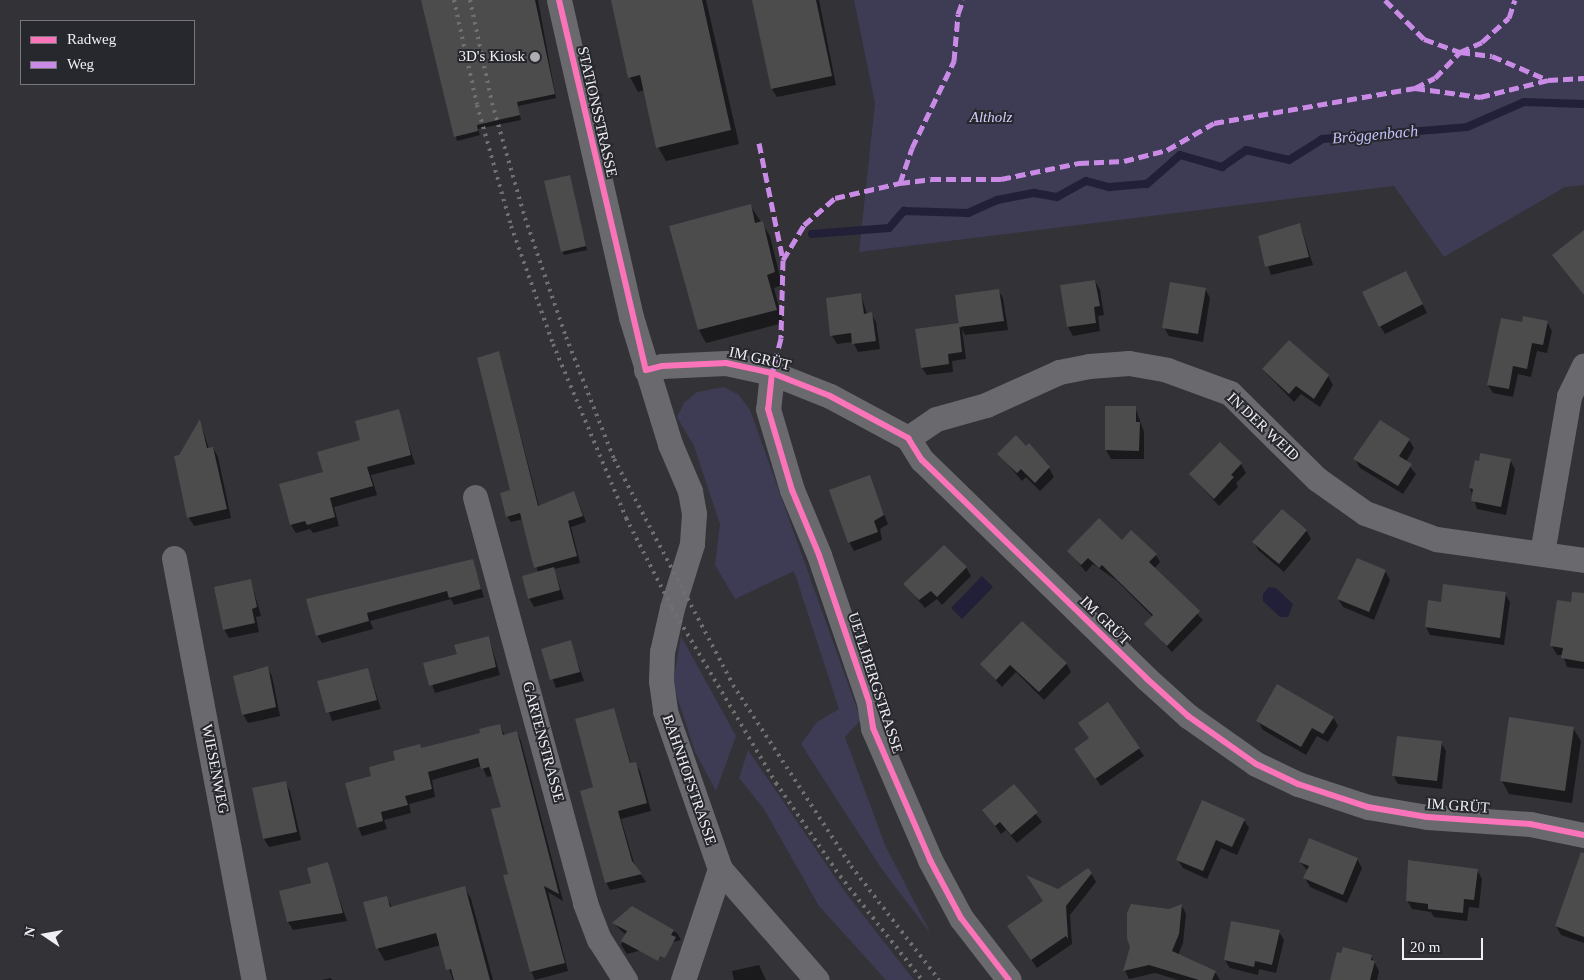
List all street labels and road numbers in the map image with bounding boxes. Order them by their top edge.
street label: STATIONSSTRASSE [573,45,621,179]
street label: IM GRÜT [727,343,793,375]
street label: IN DER WEID [1223,389,1303,465]
street label: IM GRÜT [1076,593,1134,649]
street label: UETLIBERGSTRASSE [844,610,906,756]
street label: GARTENSTRASSE [518,680,568,804]
street label: BAHNHOFSTRASSE [658,712,720,848]
street label: WIESENWEG [198,723,232,815]
street label: IM GRÜT [1426,795,1490,817]

